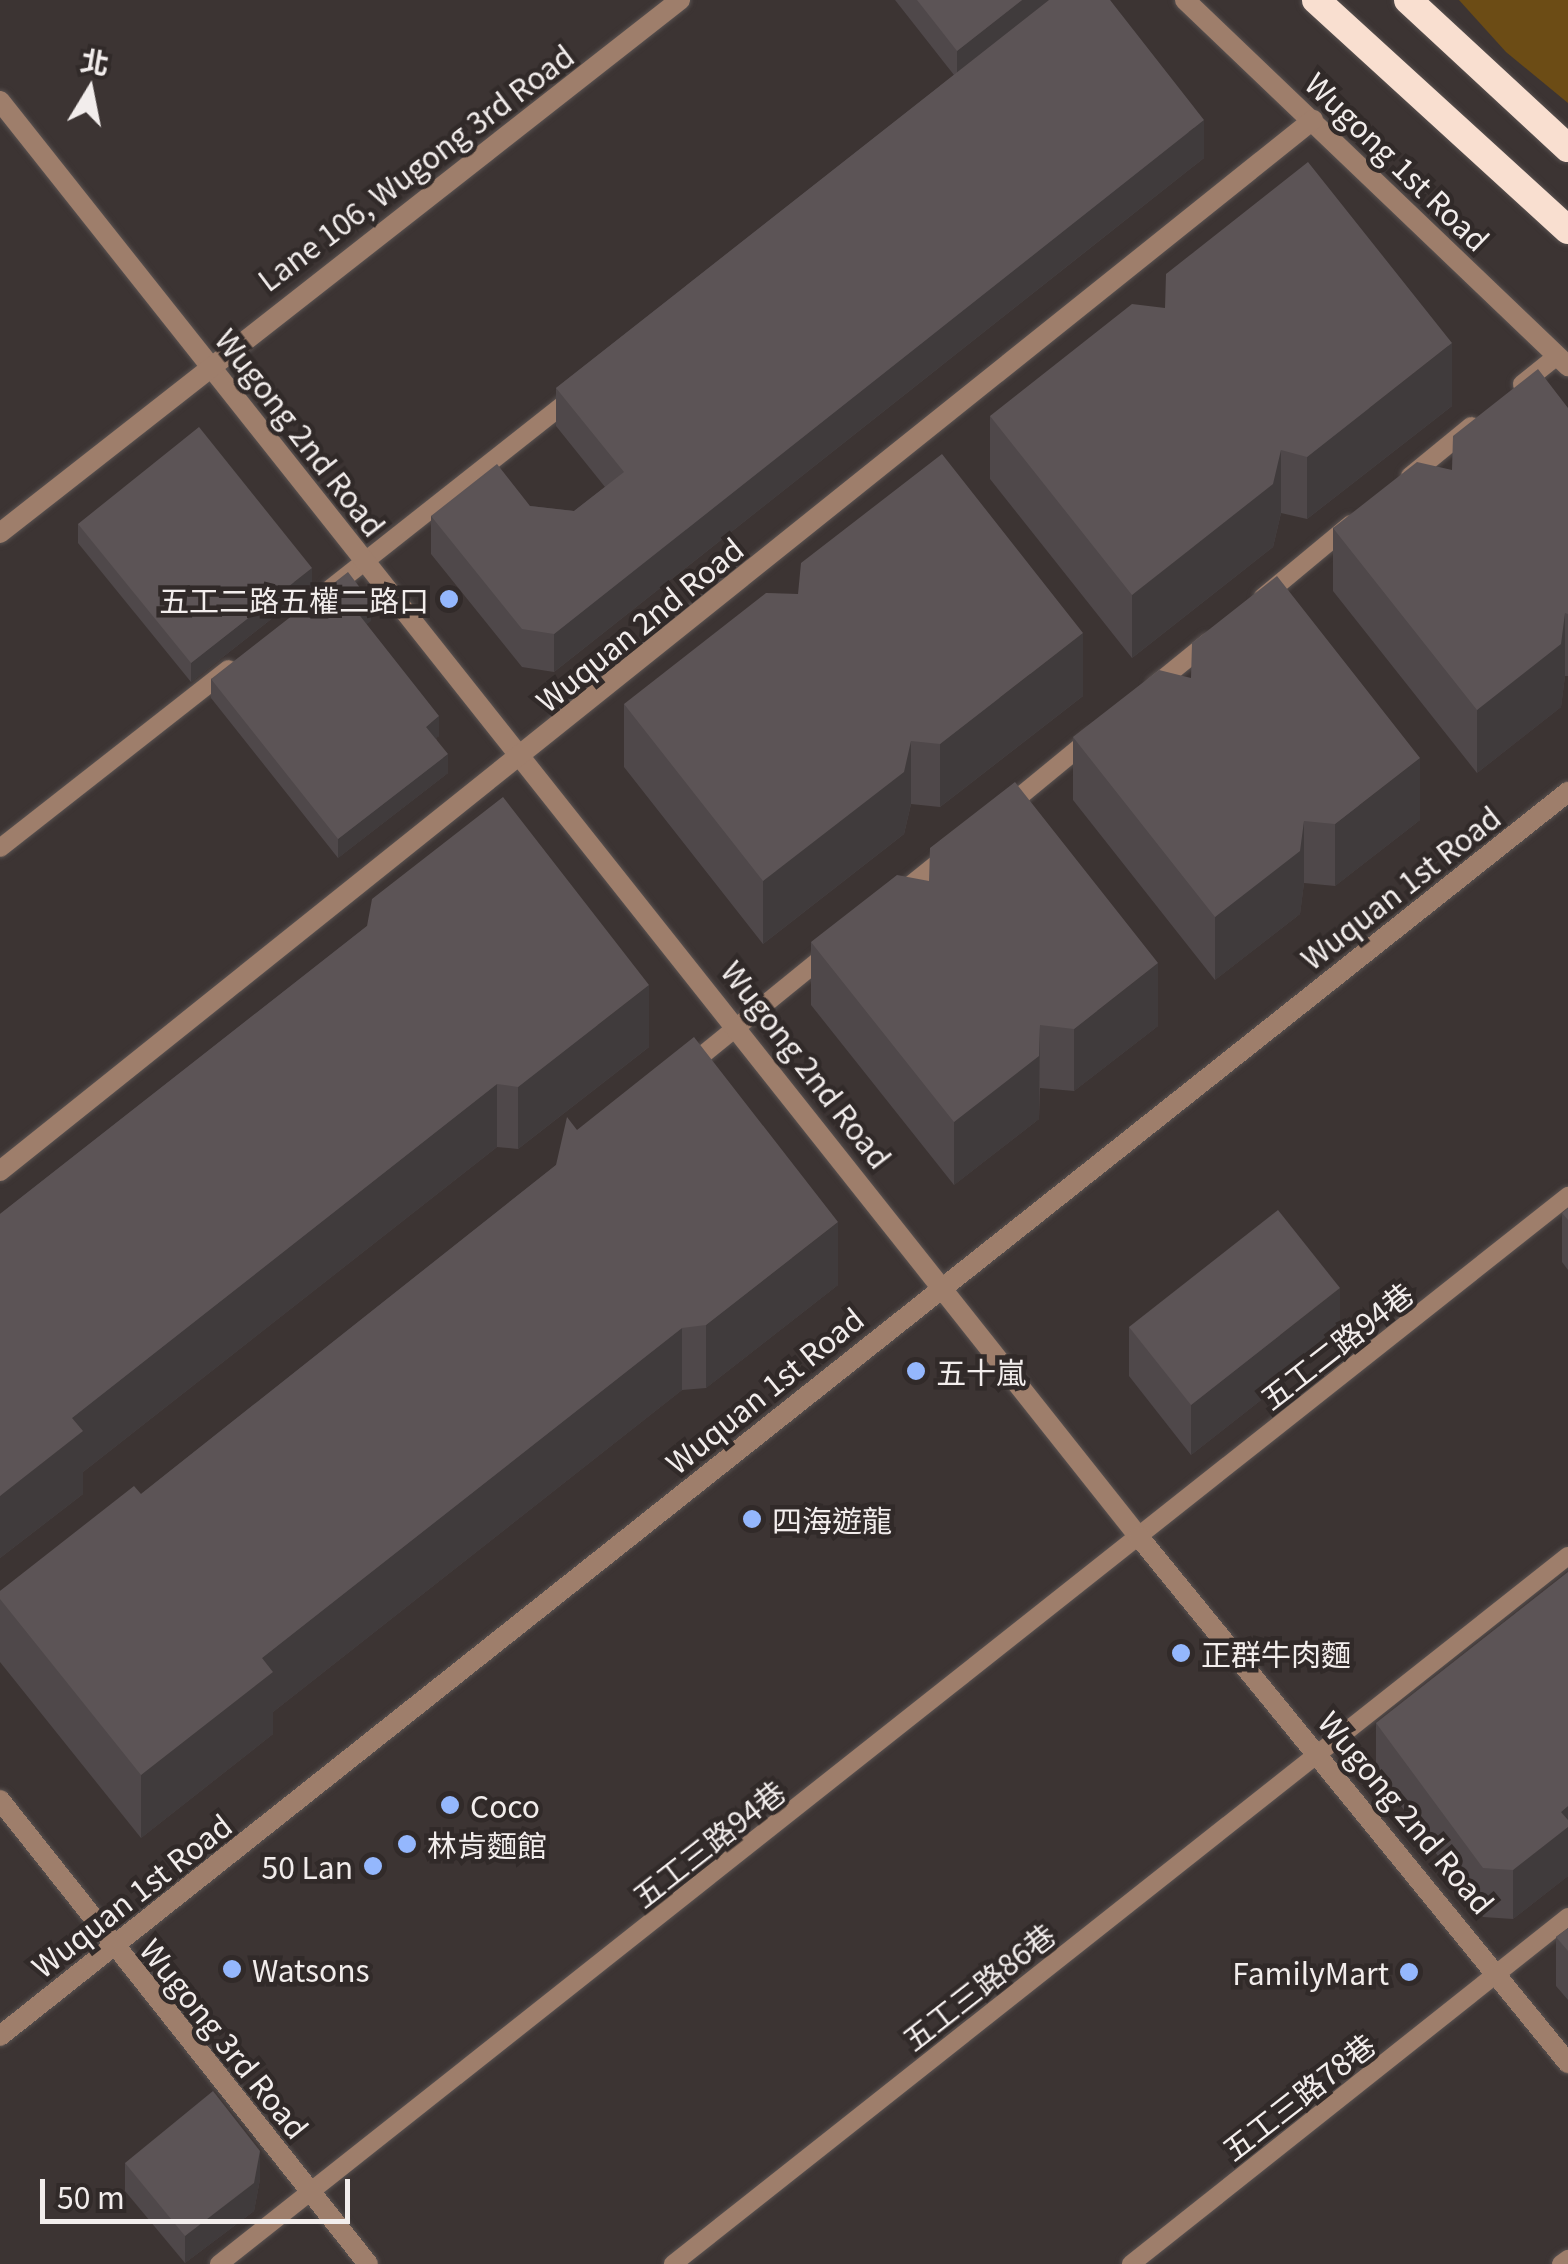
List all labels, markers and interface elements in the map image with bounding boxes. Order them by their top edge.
street label: Lane 106, Wugong 3rd Road [250,37,580,297]
text: 北 [78,38,112,83]
north arrow [40,40,140,140]
street label: Wugong 1st Road [1299,64,1497,258]
street label: Wugong 2nd Road [209,321,393,543]
street label: Wuquan 2nd Road [528,530,750,718]
place label: 五工二路五權二路口 [159,581,429,617]
marker: 五工二路五權二路口 [438,588,460,610]
street label: Wuquan 1st Road [1293,798,1507,976]
street label: Wugong 2nd Road [715,953,899,1175]
street label: 五工二路94巷 [1253,1274,1419,1416]
street label: Wuquan 1st Road [658,1300,870,1480]
place label: 五十嵐 [936,1353,1026,1389]
marker: 五十嵐 [905,1360,927,1382]
place label: 四海遊龍 [772,1501,892,1537]
marker: 四海遊龍 [741,1508,763,1530]
place label: 正群牛肉麵 [1201,1635,1351,1671]
marker: 正群牛肉麵 [1170,1642,1192,1664]
street label: Wugong 2nd Road [1312,1704,1502,1920]
street label: 五工三路94巷 [625,1772,791,1914]
place label: Coco [470,1787,540,1823]
marker: Coco [439,1794,461,1816]
street label: Wuquan 1st Road [24,1806,238,1984]
place label: 林肯麵館 [427,1826,547,1862]
marker: 林肯麵館 [396,1833,418,1855]
place label: 50 Lan [262,1848,353,1884]
marker: 50 Lan [362,1855,384,1877]
street label: 五工三路86巷 [895,1915,1061,2057]
street label: Wugong 3rd Road [134,1931,316,2145]
place label: Watsons [252,1951,369,1987]
place label: FamilyMart [1232,1954,1389,1990]
marker: Watsons [221,1958,243,1980]
marker: FamilyMart [1398,1961,1420,1983]
street label: 五工三路78巷 [1215,2025,1381,2167]
scale bar [45,2159,355,2221]
text: 50 m [57,2174,125,2218]

